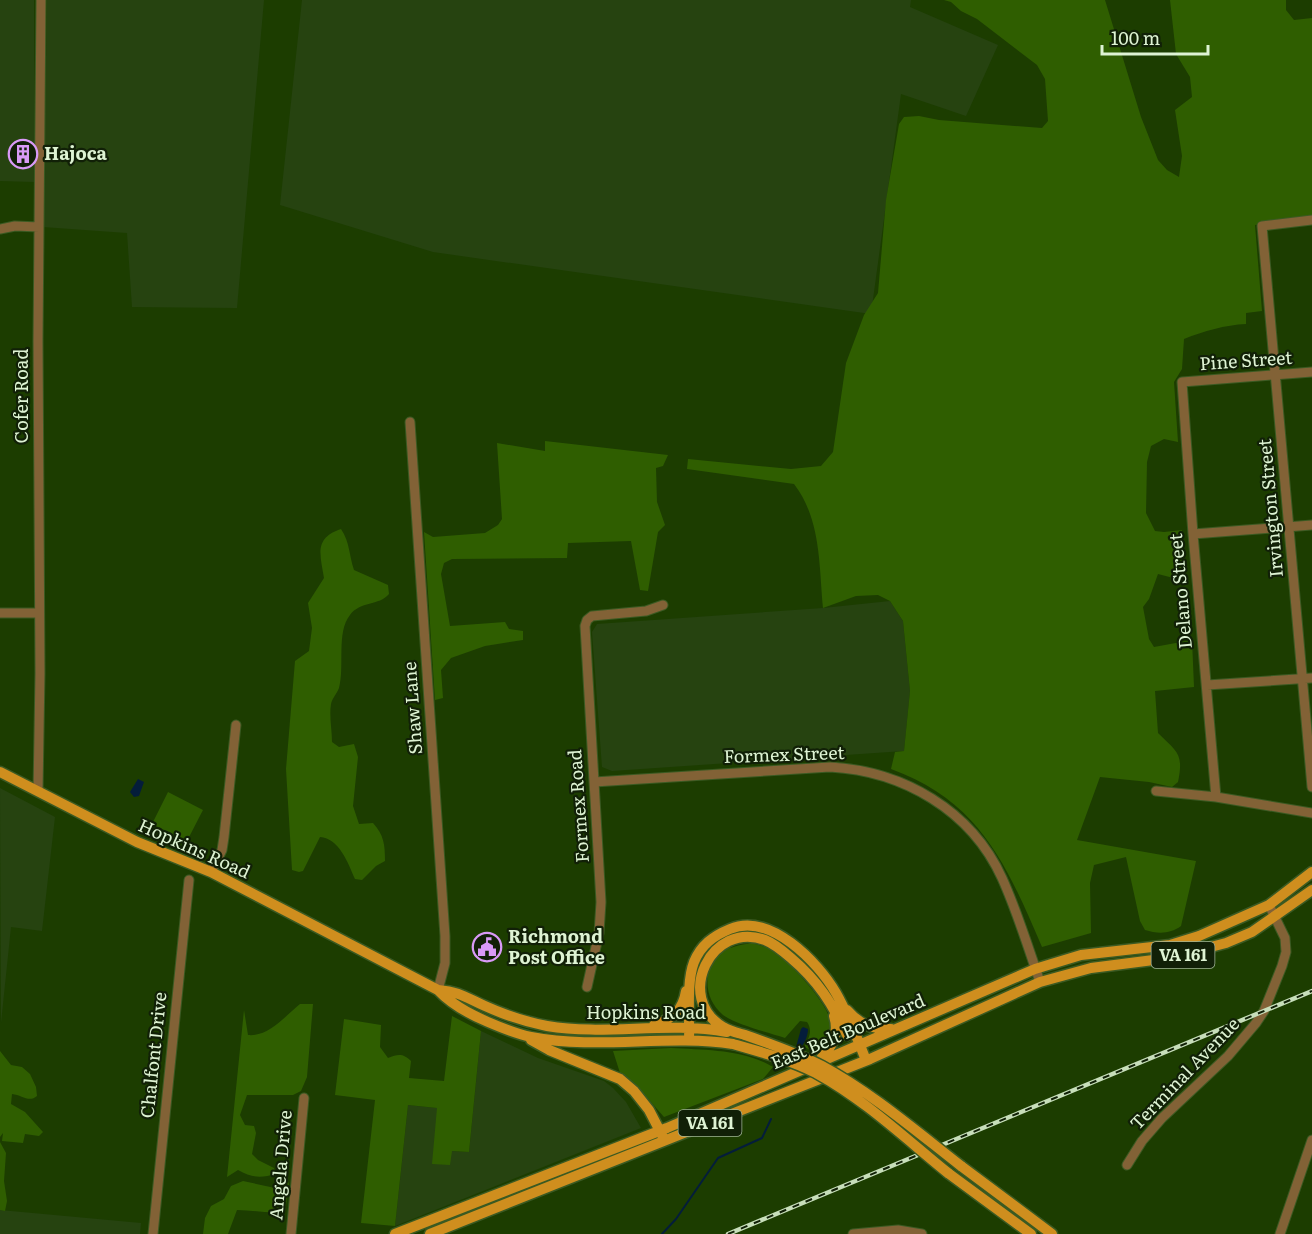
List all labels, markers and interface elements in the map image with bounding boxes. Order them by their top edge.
scale bar [1102,18,1208,56]
text: 100 m [1111,24,1160,51]
building icon: Hajoca [7,138,39,170]
place label: Hajoca [44,139,107,166]
street label: Pine Street [1199,343,1294,376]
street label: Cofer Road [7,349,34,443]
street label: Irvington Street [1250,437,1289,579]
street label: Delano Street [1161,532,1198,650]
street label: Shaw Lane [395,661,428,755]
street label: Formex Street [723,738,846,769]
street label: Formex Road [560,749,595,864]
street label: Hopkins Road [134,811,255,884]
place label: Richmond Post Office [508,922,605,970]
public building icon: Richmond Post Office [471,931,503,963]
road number: VA 161 [1152,942,1214,968]
street label: East Belt Boulevard [766,986,929,1075]
street label: Chalfont Drive [132,990,173,1119]
street label: Hopkins Road [586,998,706,1025]
street label: Terminal Avenue [1123,1010,1245,1135]
street label: Angela Drive [261,1109,298,1221]
road number: VA 161 [678,1110,742,1136]

